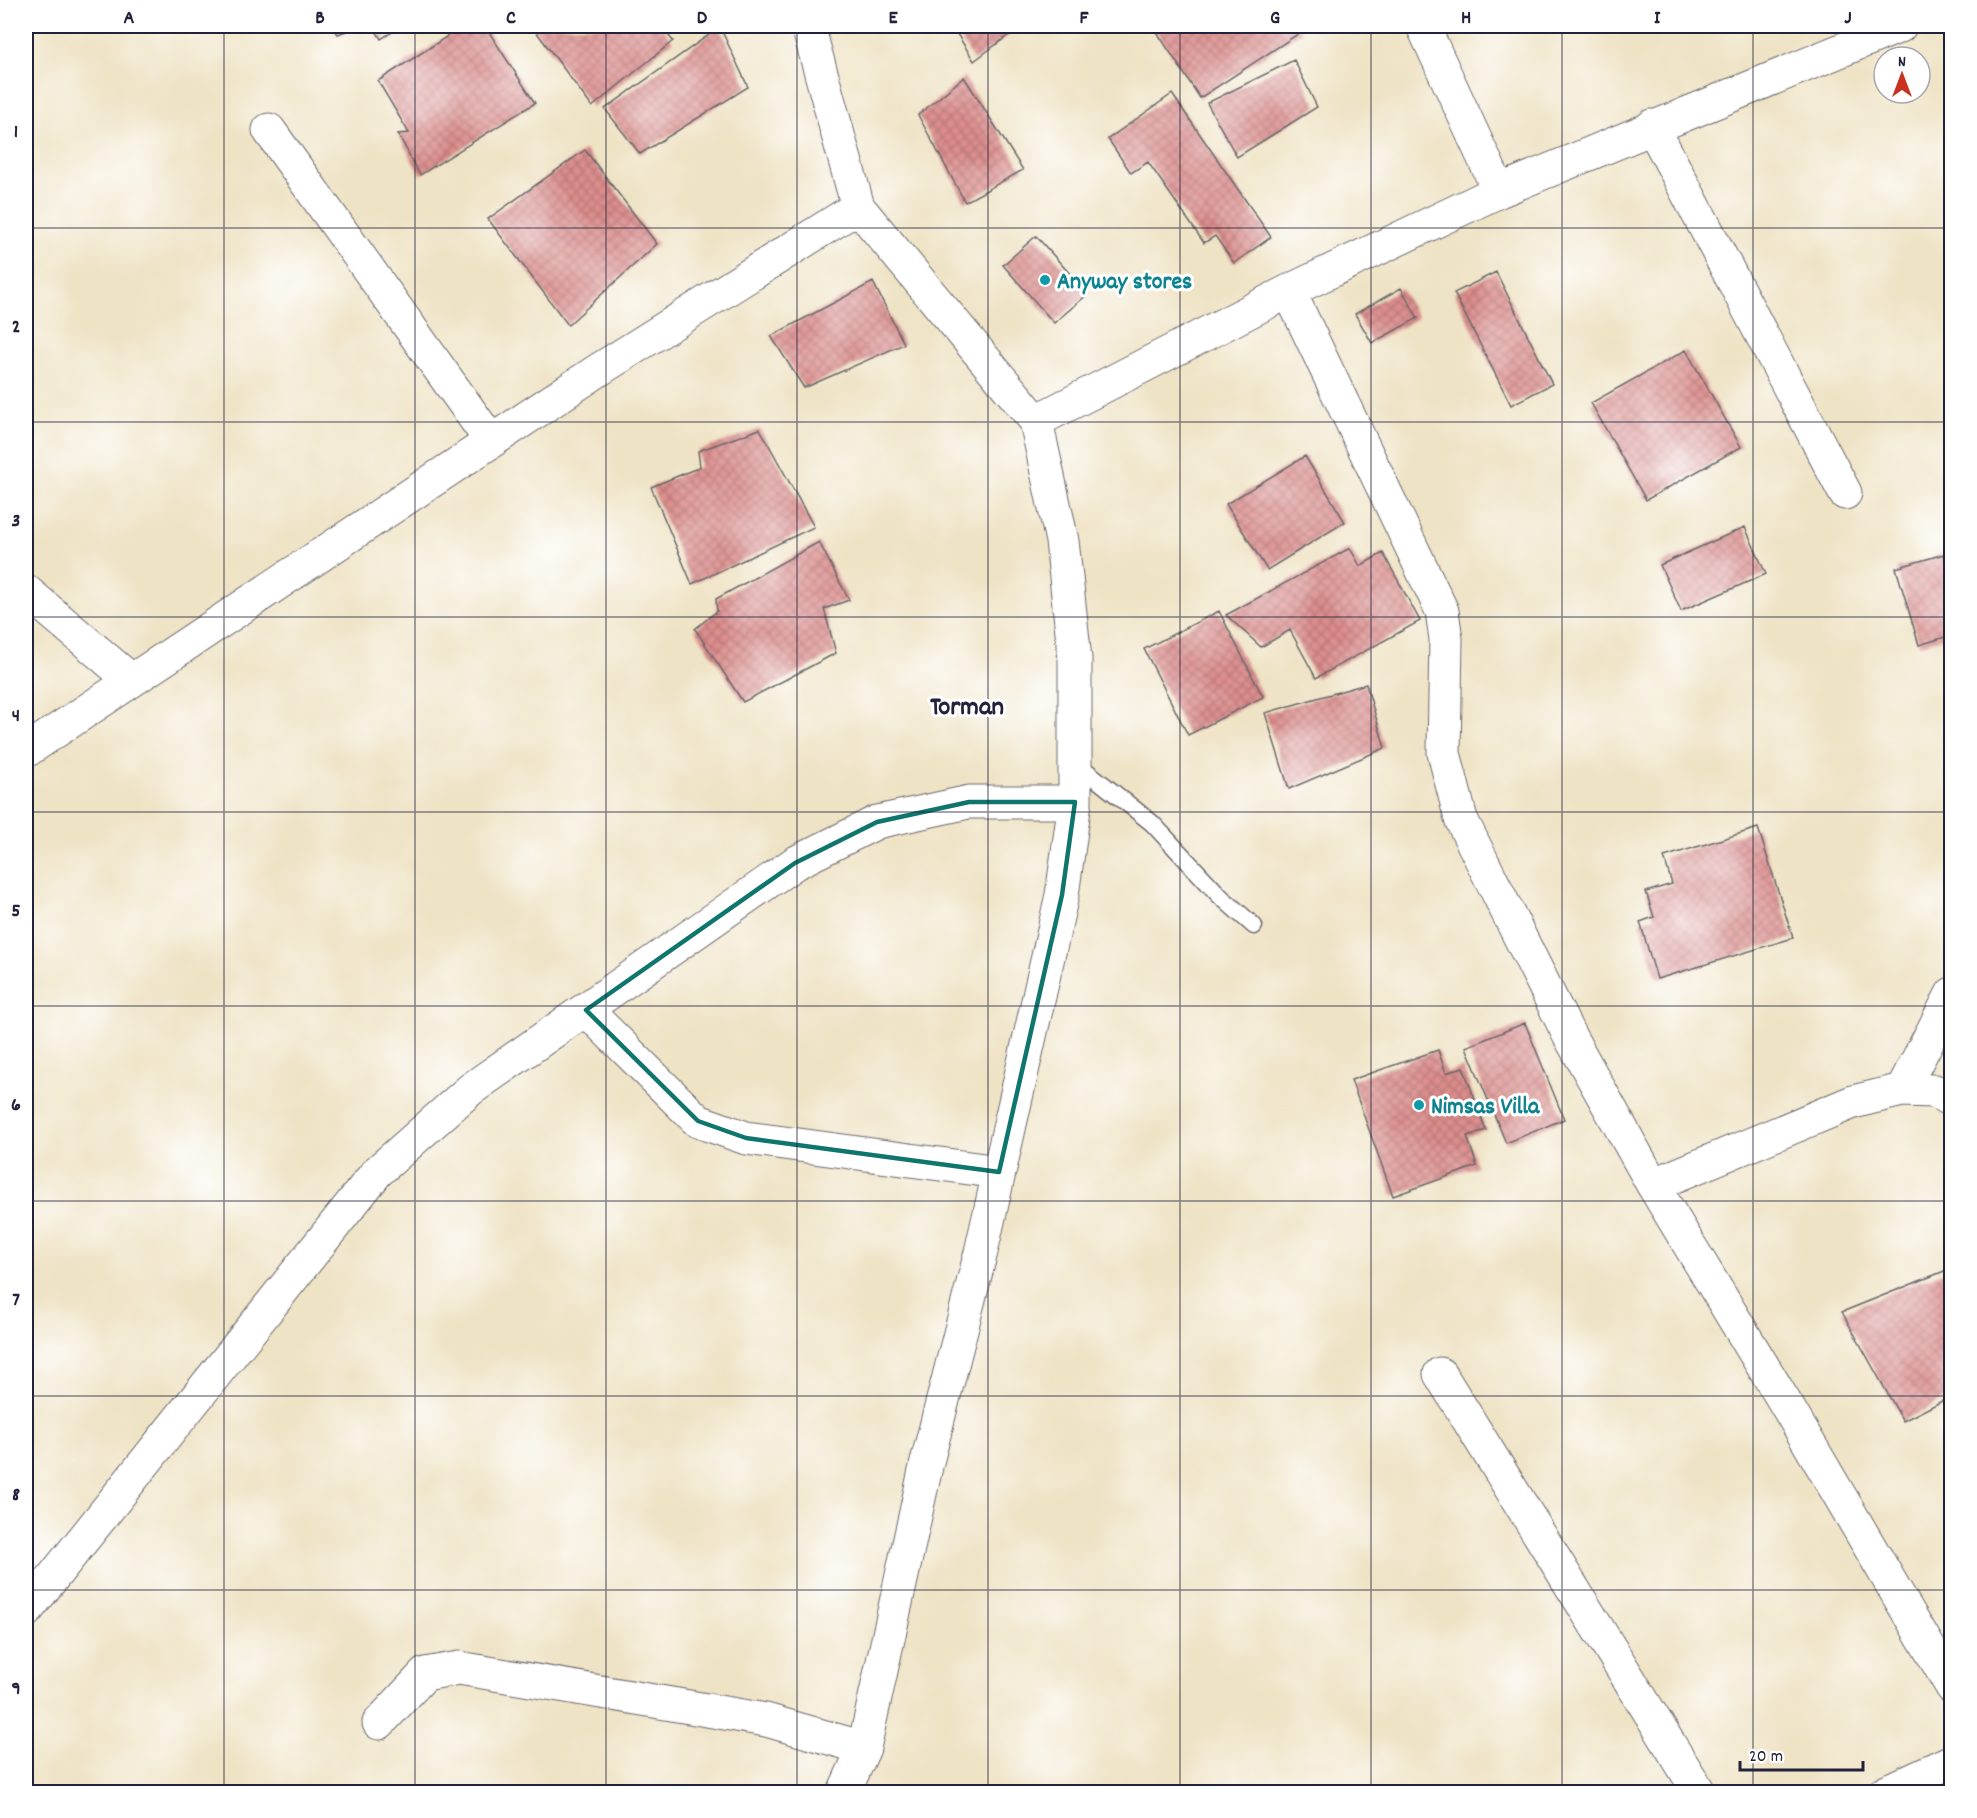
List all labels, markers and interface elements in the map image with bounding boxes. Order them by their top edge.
text: A [124,5,135,33]
text: B [315,5,325,33]
text: C [506,5,516,33]
text: D [697,5,708,33]
text: E [888,5,898,33]
text: F [1080,5,1090,33]
text: G [1270,5,1280,33]
text: H [1461,5,1471,33]
text: I [1654,5,1661,33]
text: J [1844,5,1852,33]
north arrow [1872,45,1932,105]
text: N [1898,51,1906,74]
text: 1 [14,119,18,147]
place label: Anyway stores [1057,266,1192,300]
marker: Anyway stores [1038,273,1052,287]
text: 2 [12,314,20,342]
text: 3 [12,508,20,536]
district label: Torman [930,689,1004,728]
text: 4 [12,703,20,731]
text: 5 [11,898,21,926]
place label: Nimsas Villa [1431,1091,1540,1125]
text: 6 [11,1092,21,1120]
marker: Nimsas Villa [1412,1098,1426,1112]
text: 7 [12,1287,20,1315]
text: 8 [12,1482,20,1510]
text: 9 [11,1676,21,1704]
scale bar [1740,1734,1863,1772]
text: 20 m [1749,1745,1783,1770]

